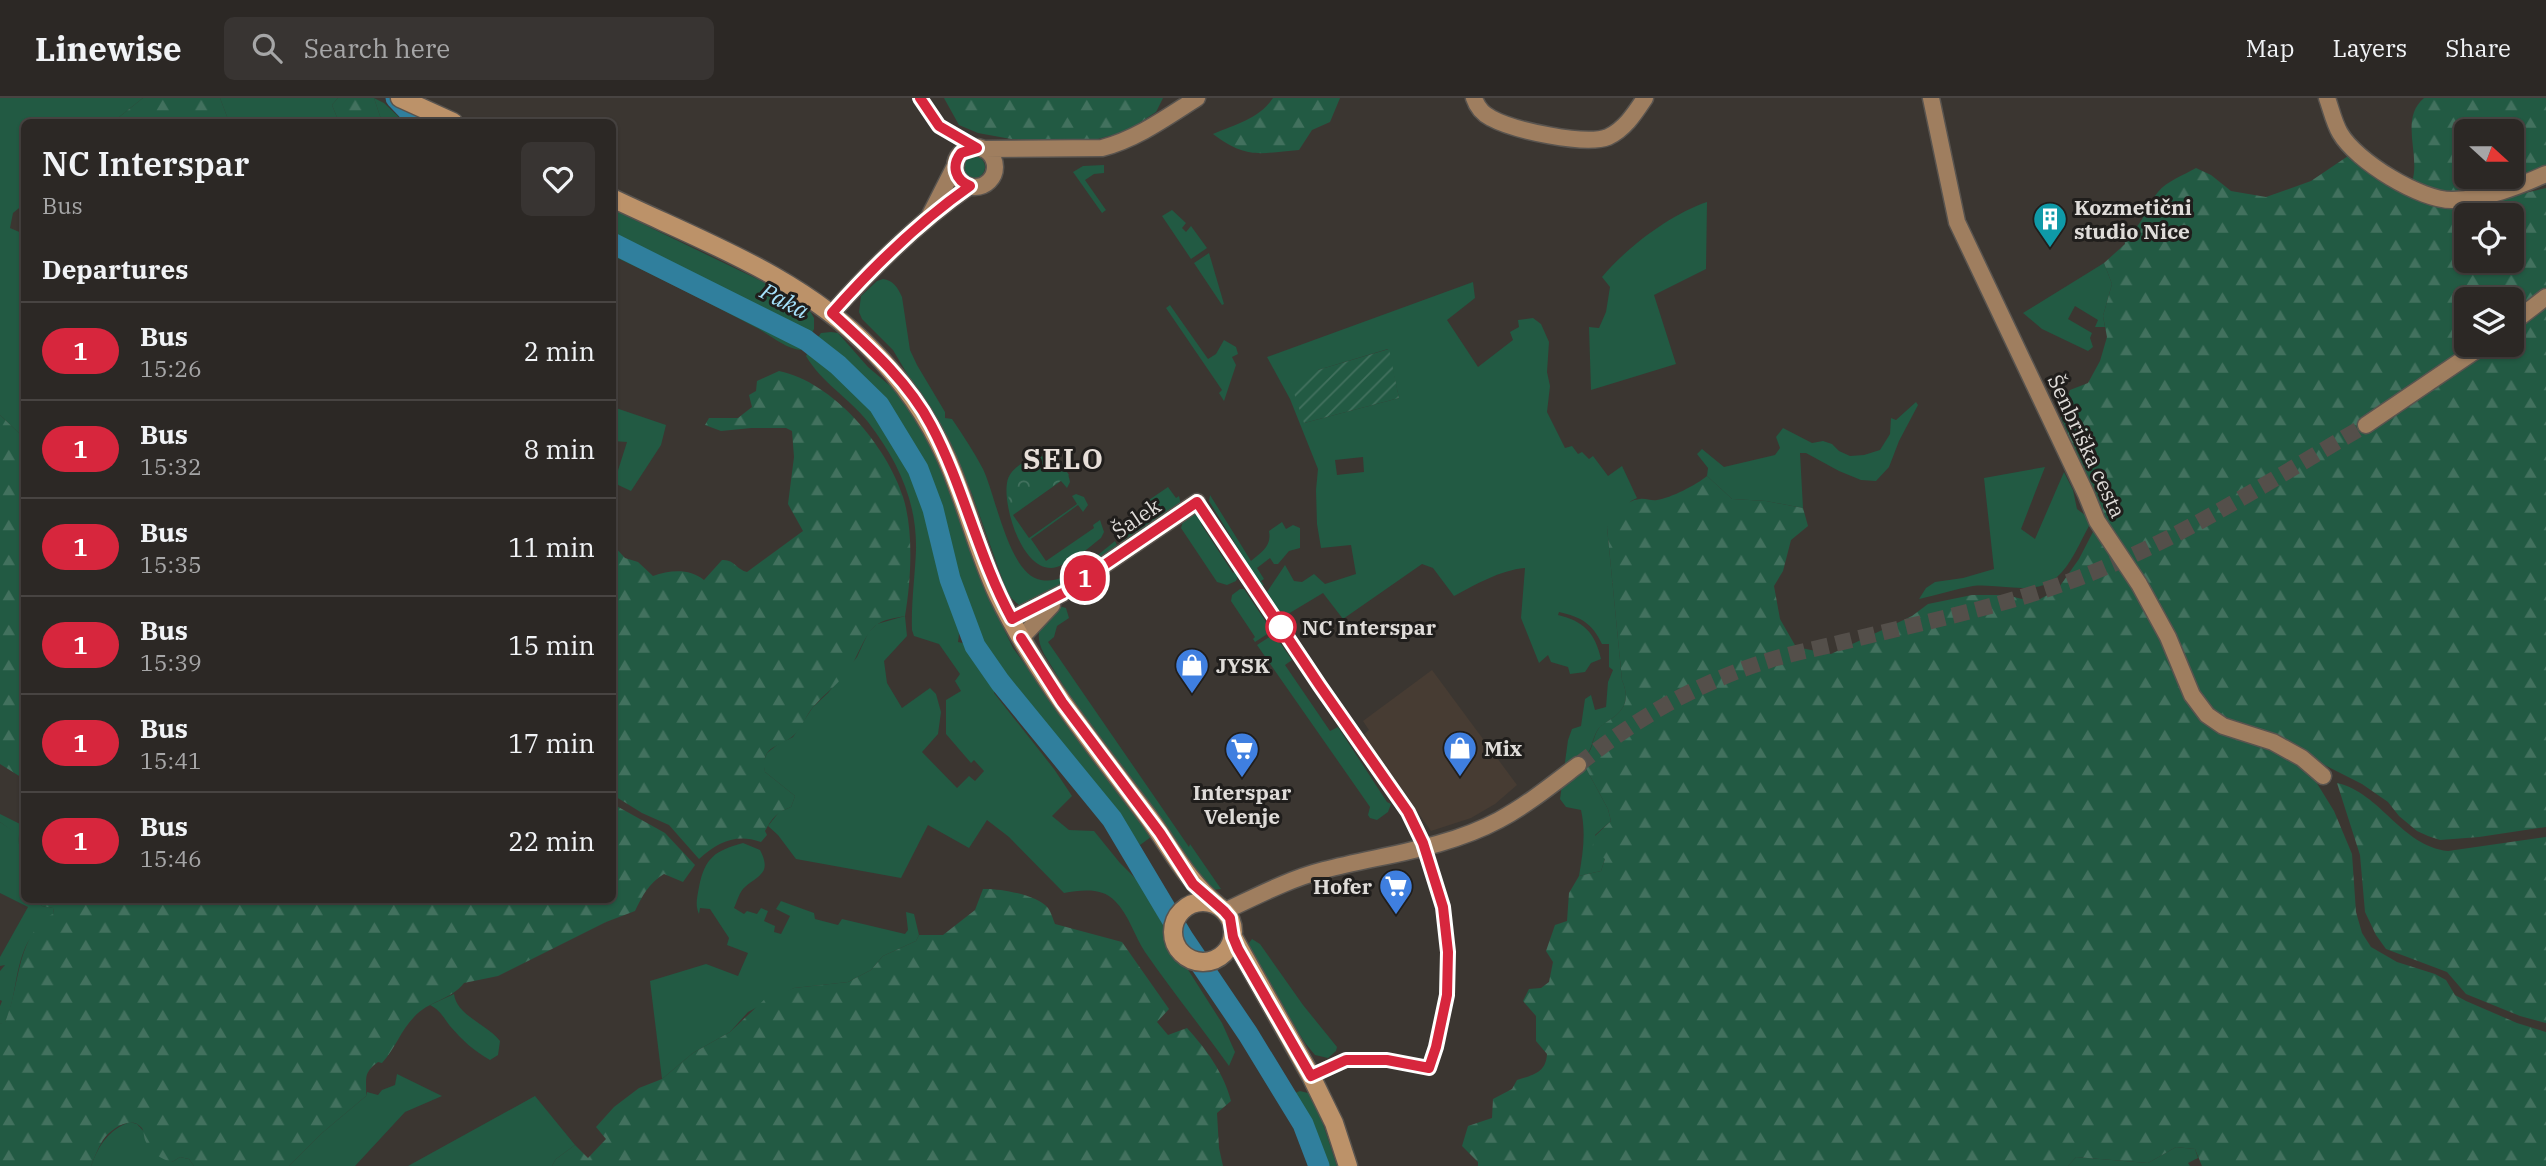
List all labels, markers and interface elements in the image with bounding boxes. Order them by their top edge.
search box [224,17,714,80]
text: Linewise [35,27,182,70]
icon: search [248,29,286,67]
text: Search here [304,31,450,65]
text: Map [2246,32,2294,64]
text: Layers [2332,32,2407,64]
text: Share [2445,32,2511,64]
north arrow [2454,119,2524,189]
map controls [2454,119,2524,357]
text: NC Interspar [42,142,249,185]
button: heart [521,142,595,216]
text: Bus [42,190,83,220]
place label: Kozmetični studio Nice [2074,193,2192,245]
building icon: Kozmetični studio Nice [2031,200,2069,249]
button: locate [2454,203,2524,273]
text: Departures [42,252,188,286]
water label: Paka [755,275,815,325]
button: layers [2454,287,2524,357]
text: Bus [140,319,188,353]
text: 2 min [524,334,595,368]
text: 1 [73,335,88,367]
text: 15:26 [140,353,202,383]
street label: Šenbriška cesta [2042,370,2132,522]
text: Bus [140,417,188,451]
text: 8 min [524,432,595,466]
text: 1 [73,433,88,465]
district label: SELO [1023,440,1105,477]
text: 15:32 [140,451,202,481]
street label: Šalek [1106,491,1167,545]
text: Bus [140,515,188,549]
text: 11 min [508,530,595,564]
text: 1 [73,531,88,563]
text: 15:35 [140,549,202,579]
line badge: 1 [1062,555,1108,601]
text: 1 [1078,562,1092,594]
marker: NC Interspar [1266,612,1296,642]
text: Bus [140,613,188,647]
place label: NC Interspar [1302,613,1437,641]
text: 15 min [508,628,595,662]
text: 1 [73,629,88,661]
shop icon: JYSK [1173,646,1211,695]
text: 15:39 [140,647,202,677]
place label: JYSK [1216,651,1270,679]
text: Bus [140,711,188,745]
text: 17 min [508,726,595,760]
text: 1 [73,727,88,759]
shop icon: Mix [1441,729,1479,778]
supermarket icon: Interspar Velenje [1223,730,1261,779]
place label: Mix [1484,734,1523,762]
text: 15:41 [140,745,202,775]
place label: Interspar Velenje [1193,778,1292,830]
text: Bus [140,809,188,843]
text: 22 min [508,824,595,858]
text: 1 [73,825,88,857]
text: 15:46 [140,843,202,873]
supermarket icon: Hofer [1377,867,1415,916]
place label: Hofer [1313,872,1373,900]

